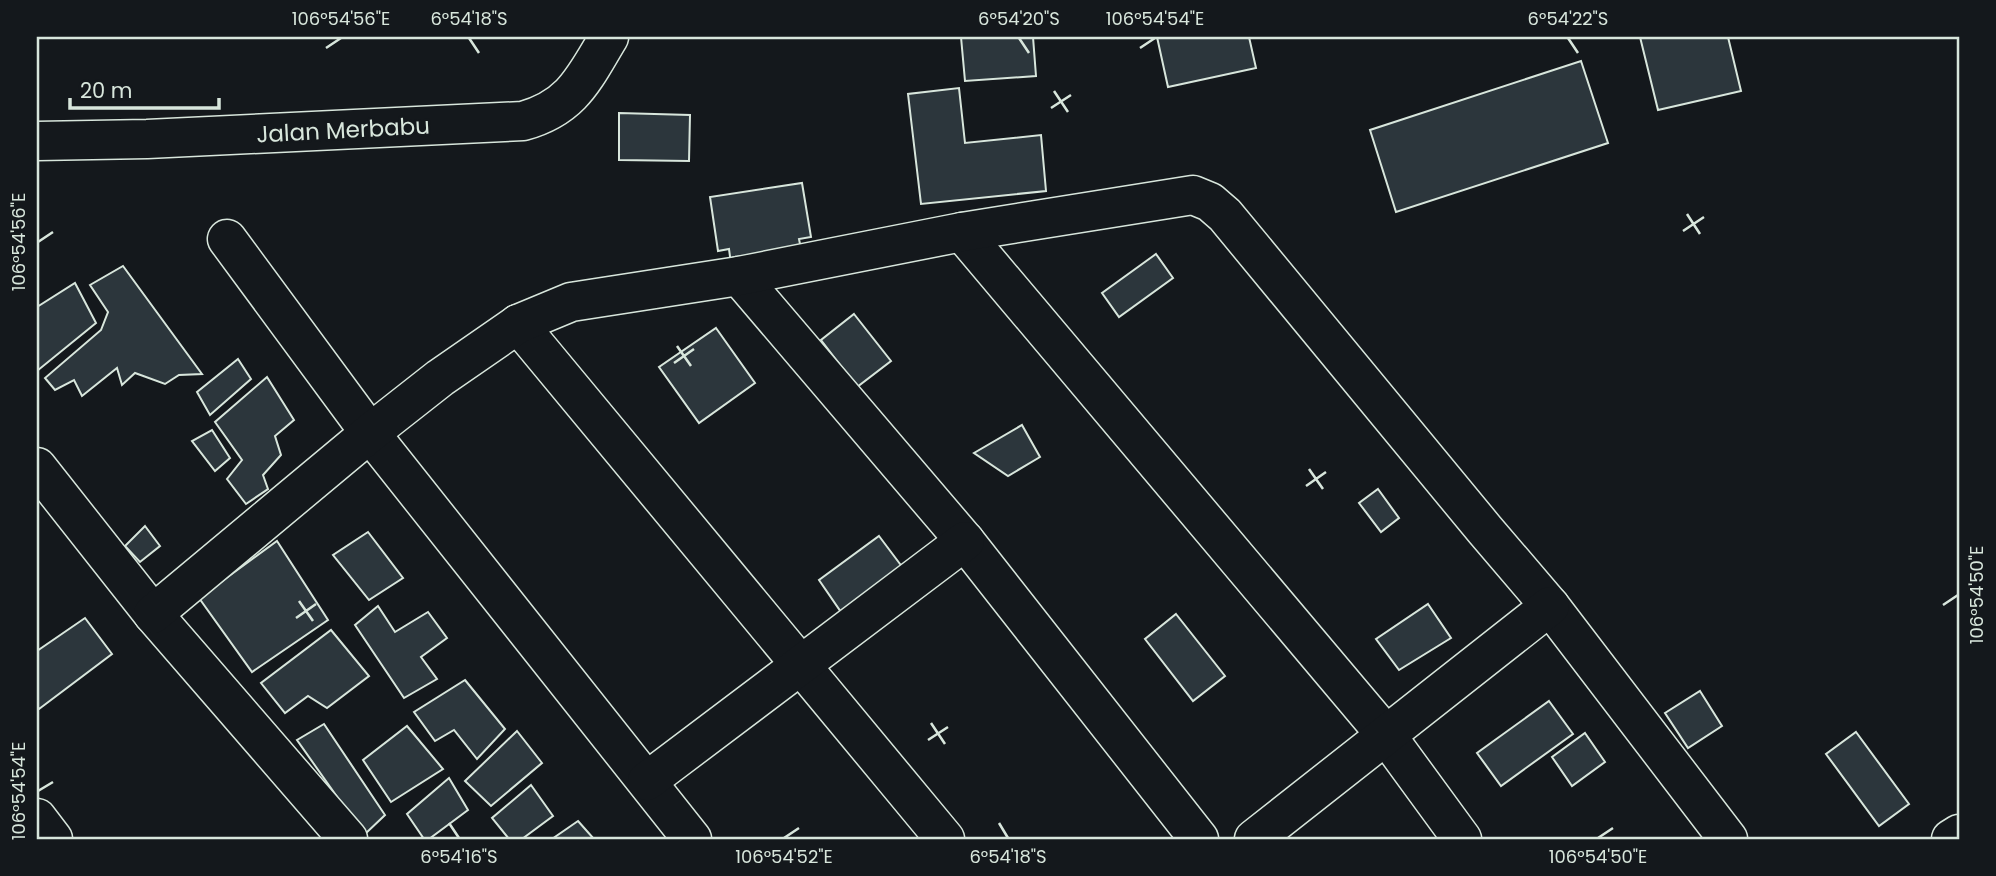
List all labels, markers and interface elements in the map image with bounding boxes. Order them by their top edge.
text: 106°54'56"E [292,6,390,31]
text: 6°54'18"S [430,6,508,31]
text: 6°54'20"S [978,6,1060,31]
text: 106°54'54"E [1106,6,1204,31]
text: 6°54'22"S [1528,6,1608,31]
scale bar [70,66,219,110]
text: 20 m [80,76,133,105]
street label: Jalan Merbabu [255,109,431,151]
text: 106°54'56"E [6,193,31,291]
text: 106°54'50"E [1964,546,1989,644]
text: 106°54'54"E [6,742,31,840]
text: 6°54'16"S [420,844,498,869]
text: 106°54'52"E [735,844,833,869]
text: 6°54'18"S [969,844,1047,869]
text: 106°54'50"E [1549,844,1647,869]

